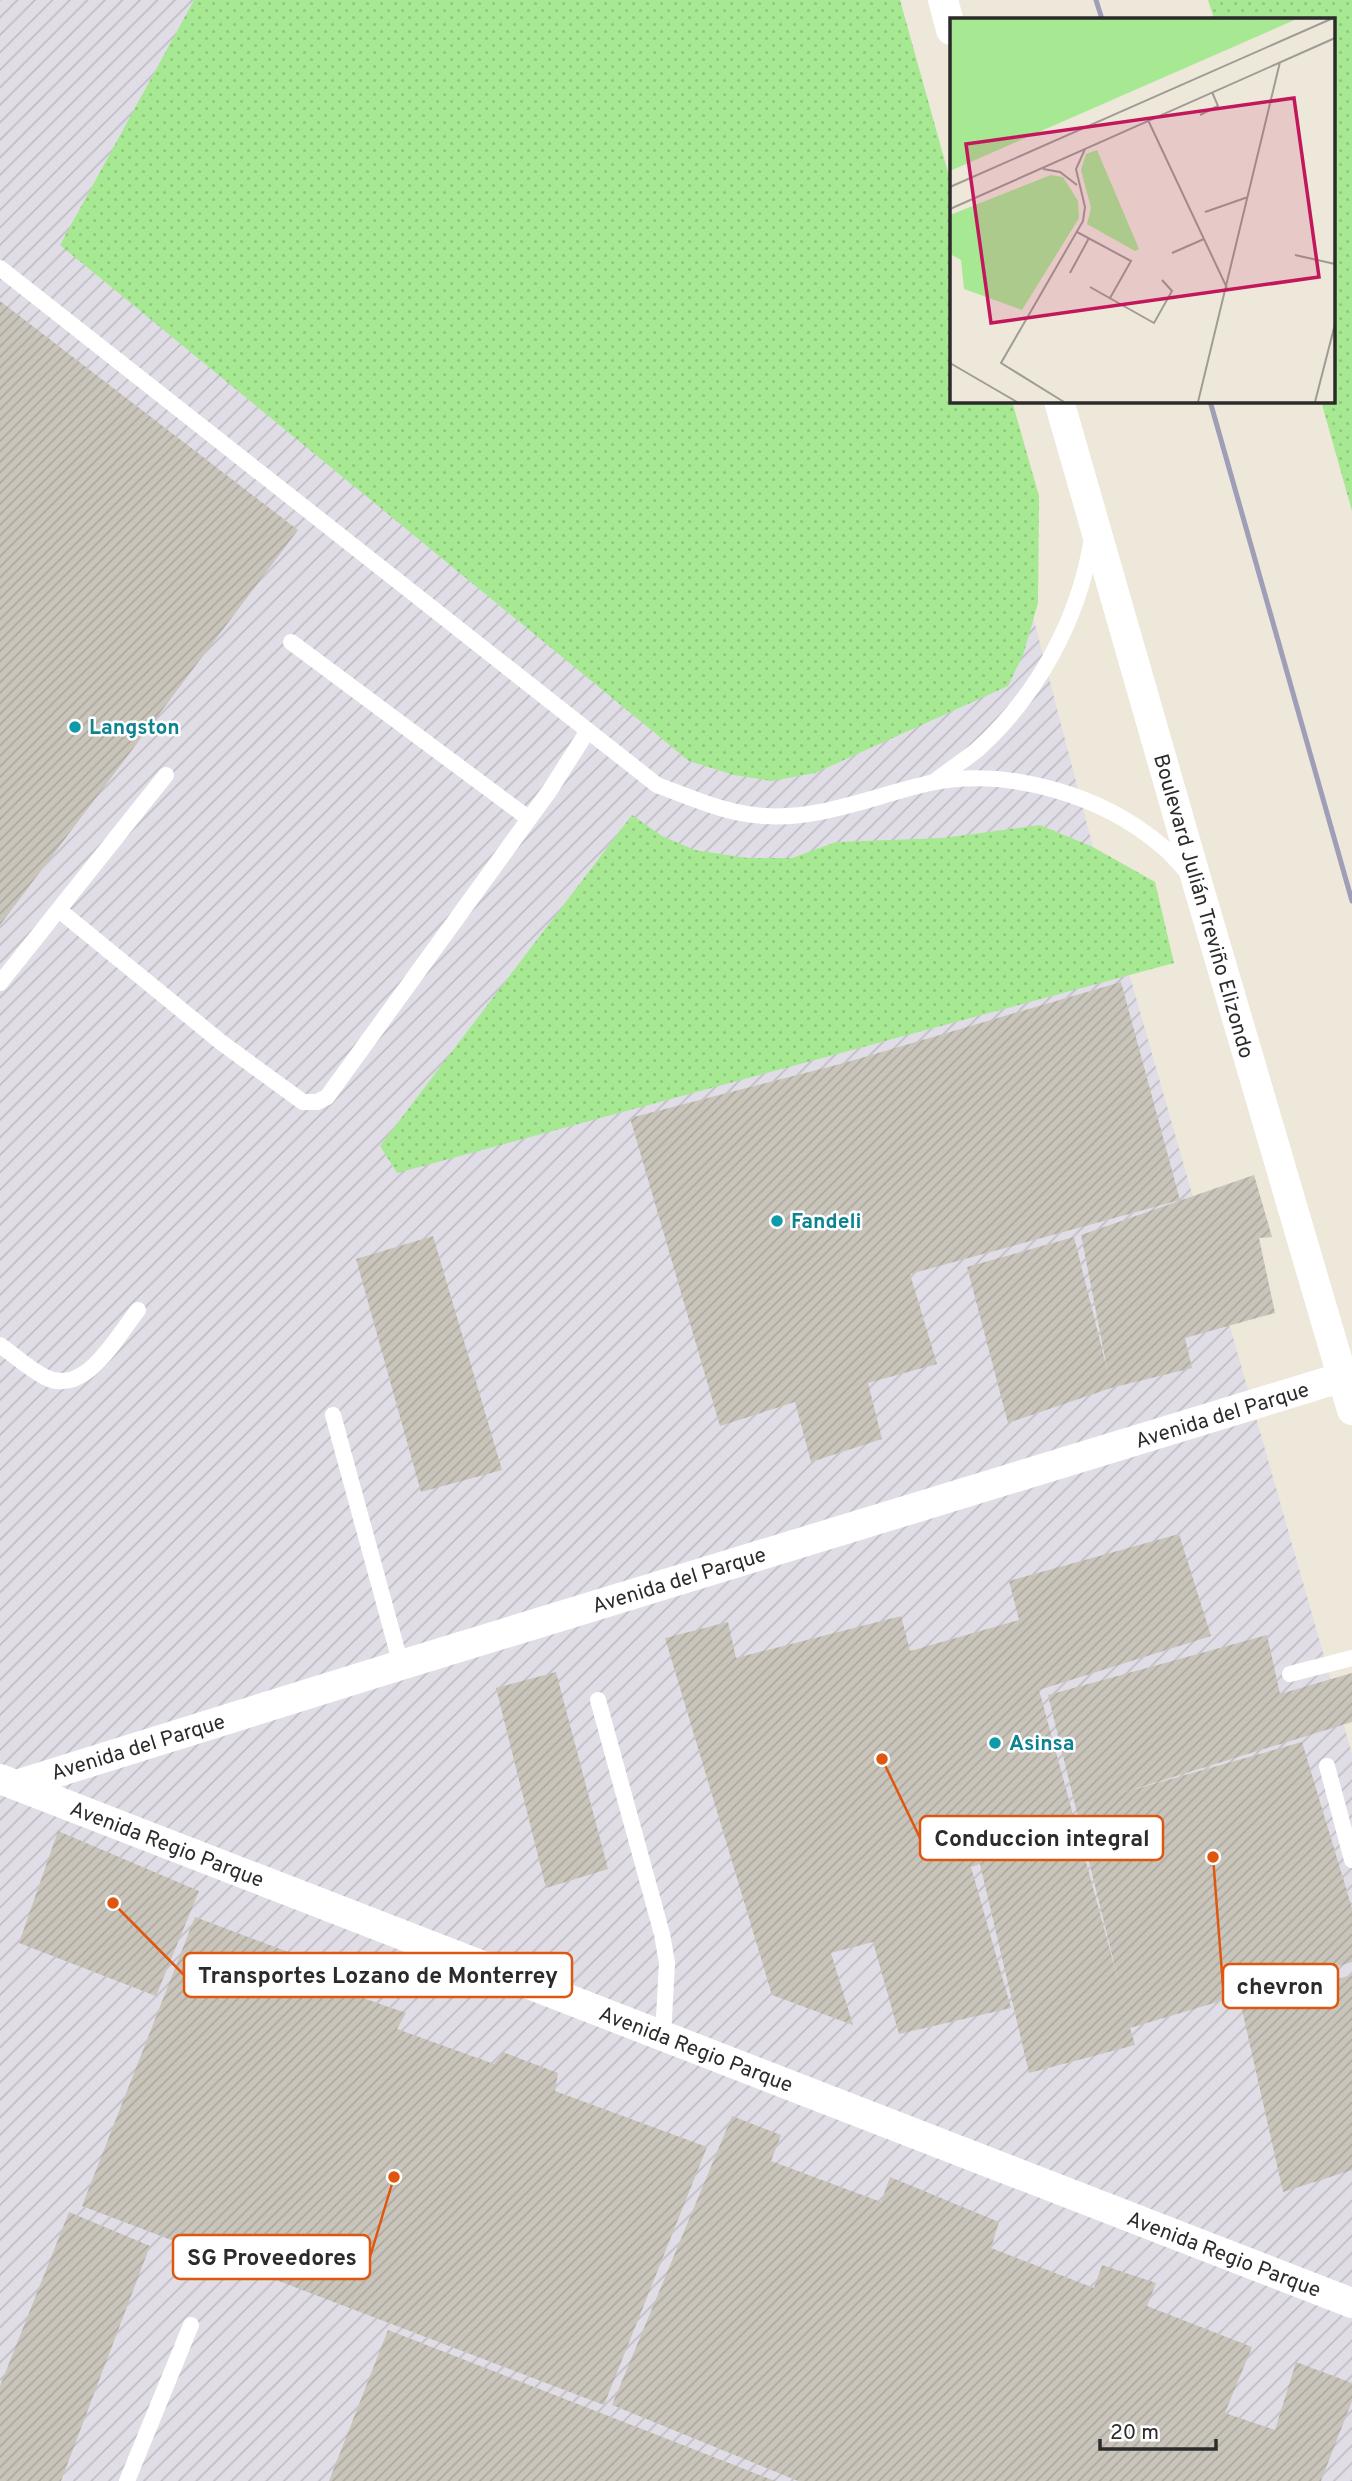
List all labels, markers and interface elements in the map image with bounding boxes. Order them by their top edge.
inset map [950,18,1334,402]
place label: Langston [89,715,180,742]
marker: Langston [67,719,83,735]
street label: Boulevard Julián Treviño Elizondo [1146,751,1259,1062]
place label: Fandeli [791,1209,861,1236]
marker: Fandeli [769,1213,785,1229]
street label: Avenida del Parque [1132,1377,1313,1456]
street label: Avenida del Parque [589,1542,770,1621]
street label: Avenida del Parque [48,1709,229,1788]
place label: Asinsa [1009,1731,1074,1758]
marker: Asinsa [987,1735,1003,1751]
street label: Avenida Regio Parque [66,1796,267,1895]
callout: Conduccion integral [920,1816,1163,1860]
text: Conduccion integral [934,1826,1150,1855]
callout: Transportes Lozano de Monterrey [184,1953,572,1997]
text: Transportes Lozano de Monterrey [198,1963,558,1992]
callout: chevron [1223,1964,1338,2008]
text: chevron [1237,1974,1323,2003]
street label: Avenida Regio Parque [595,2001,796,2100]
street label: Avenida Regio Parque [1123,2206,1324,2305]
callout: SG Proveedores [173,2235,370,2279]
text: SG Proveedores [187,2245,357,2274]
scale bar [1100,2408,1216,2452]
text: 20 m [1110,2420,1159,2447]

